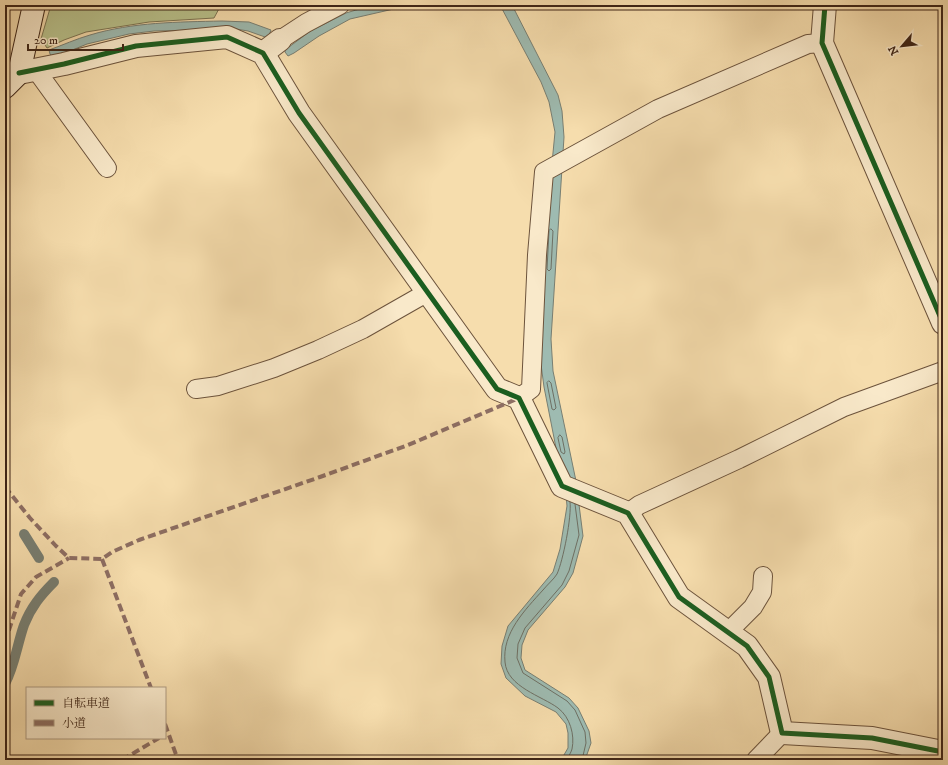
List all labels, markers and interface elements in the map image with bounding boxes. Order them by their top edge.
scale bar [28,26,123,52]
north arrow [882,26,922,66]
text: 20 m [34,33,58,48]
text: N [886,43,902,57]
legend [26,687,166,739]
text: 自転車道 [62,696,110,711]
text: 小道 [62,716,86,731]

